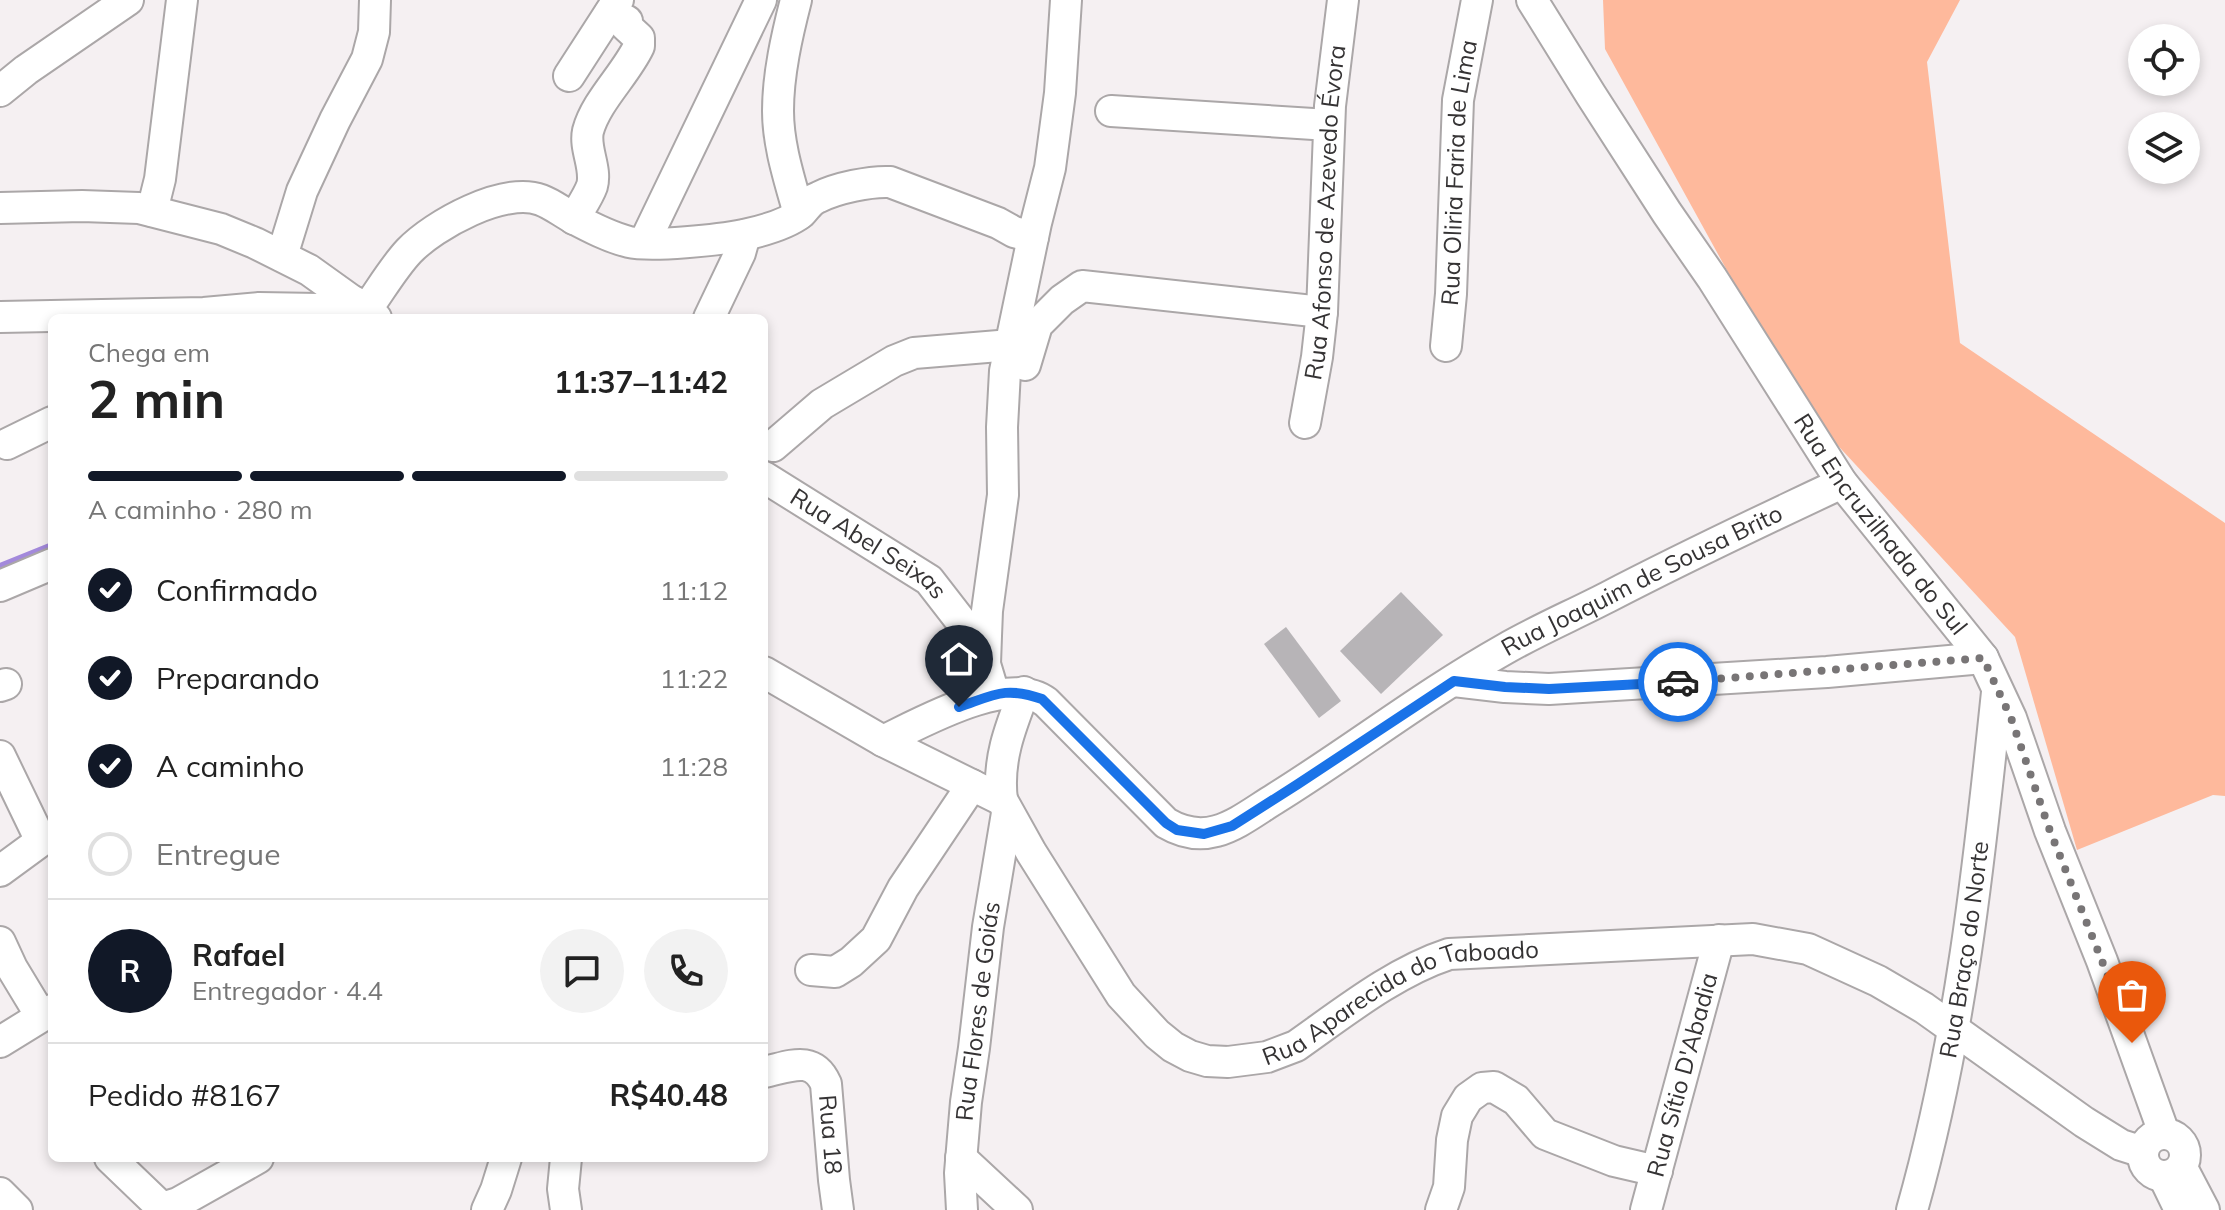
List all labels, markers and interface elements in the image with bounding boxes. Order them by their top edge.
map controls [2128,24,2200,184]
button: locate [2128,24,2200,96]
street label: Rua Oliria Faria de Lima [1434,37,1483,307]
street label: Rua Afonso de Azevedo Évora [1297,43,1351,382]
button: layers [2128,112,2200,184]
text: Chega em [88,336,210,369]
text: 11:37–11:42 [554,363,728,401]
text: 2 min [88,366,225,431]
street label: Rua Encruzilhada do Sul [1788,408,1974,641]
street label: Rua Abel Seixas [785,481,954,604]
text: A caminho · 280 m [88,493,313,526]
street label: Rua Joaquim de Sousa Brito [1496,497,1787,662]
icon: check [88,568,132,612]
text: Confirmado [156,571,318,609]
text: 11:12 [660,574,728,607]
pin [925,625,993,707]
icon: home [937,637,981,681]
courier [1638,642,1718,722]
icon: check [88,656,132,700]
text: Preparando [156,659,320,697]
icon: car [1656,660,1700,704]
text: 11:22 [660,662,728,695]
icon: check [88,744,132,788]
text: A caminho [156,747,304,785]
text: 11:28 [660,750,728,783]
text: Entregue [156,835,280,873]
street label: Rua Braço do Norte [1932,839,1995,1060]
street label: Rua Flores de Goiás [948,899,1006,1122]
button: chat [540,929,624,1013]
button: phone [644,929,728,1013]
street label: Rua Aparecida do Taboado [1258,934,1539,1071]
text: Rafael [192,936,285,974]
text: R [119,952,141,990]
pin [2098,961,2166,1043]
street label: Rua Sítio D'Abadia [1640,969,1723,1180]
icon: bag [2110,973,2154,1017]
text: Entregador · 4.4 [192,974,383,1007]
text: Pedido #8167 [88,1076,281,1114]
text: R$40.48 [610,1076,728,1114]
street label: Rua 18 [813,1093,849,1176]

